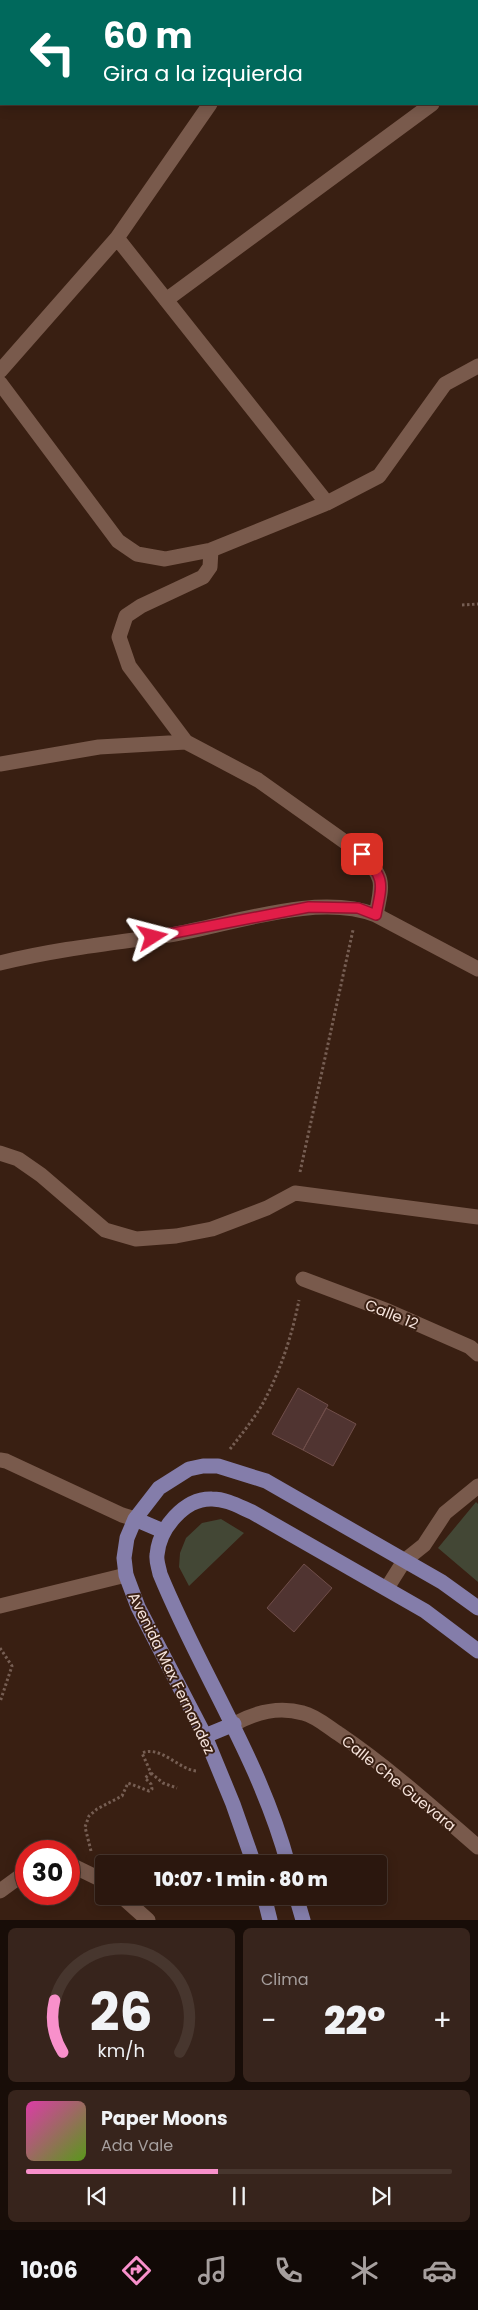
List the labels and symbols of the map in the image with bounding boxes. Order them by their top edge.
pin [341,833,383,875]
position arrow [126,910,178,962]
street label: Calle 12 [362,1294,422,1334]
street label: Avenida Max Fernandez [124,1589,220,1758]
street label: Calle Che Guevara [337,1730,461,1836]
speed limit sign: 30 [15,1840,80,1905]

